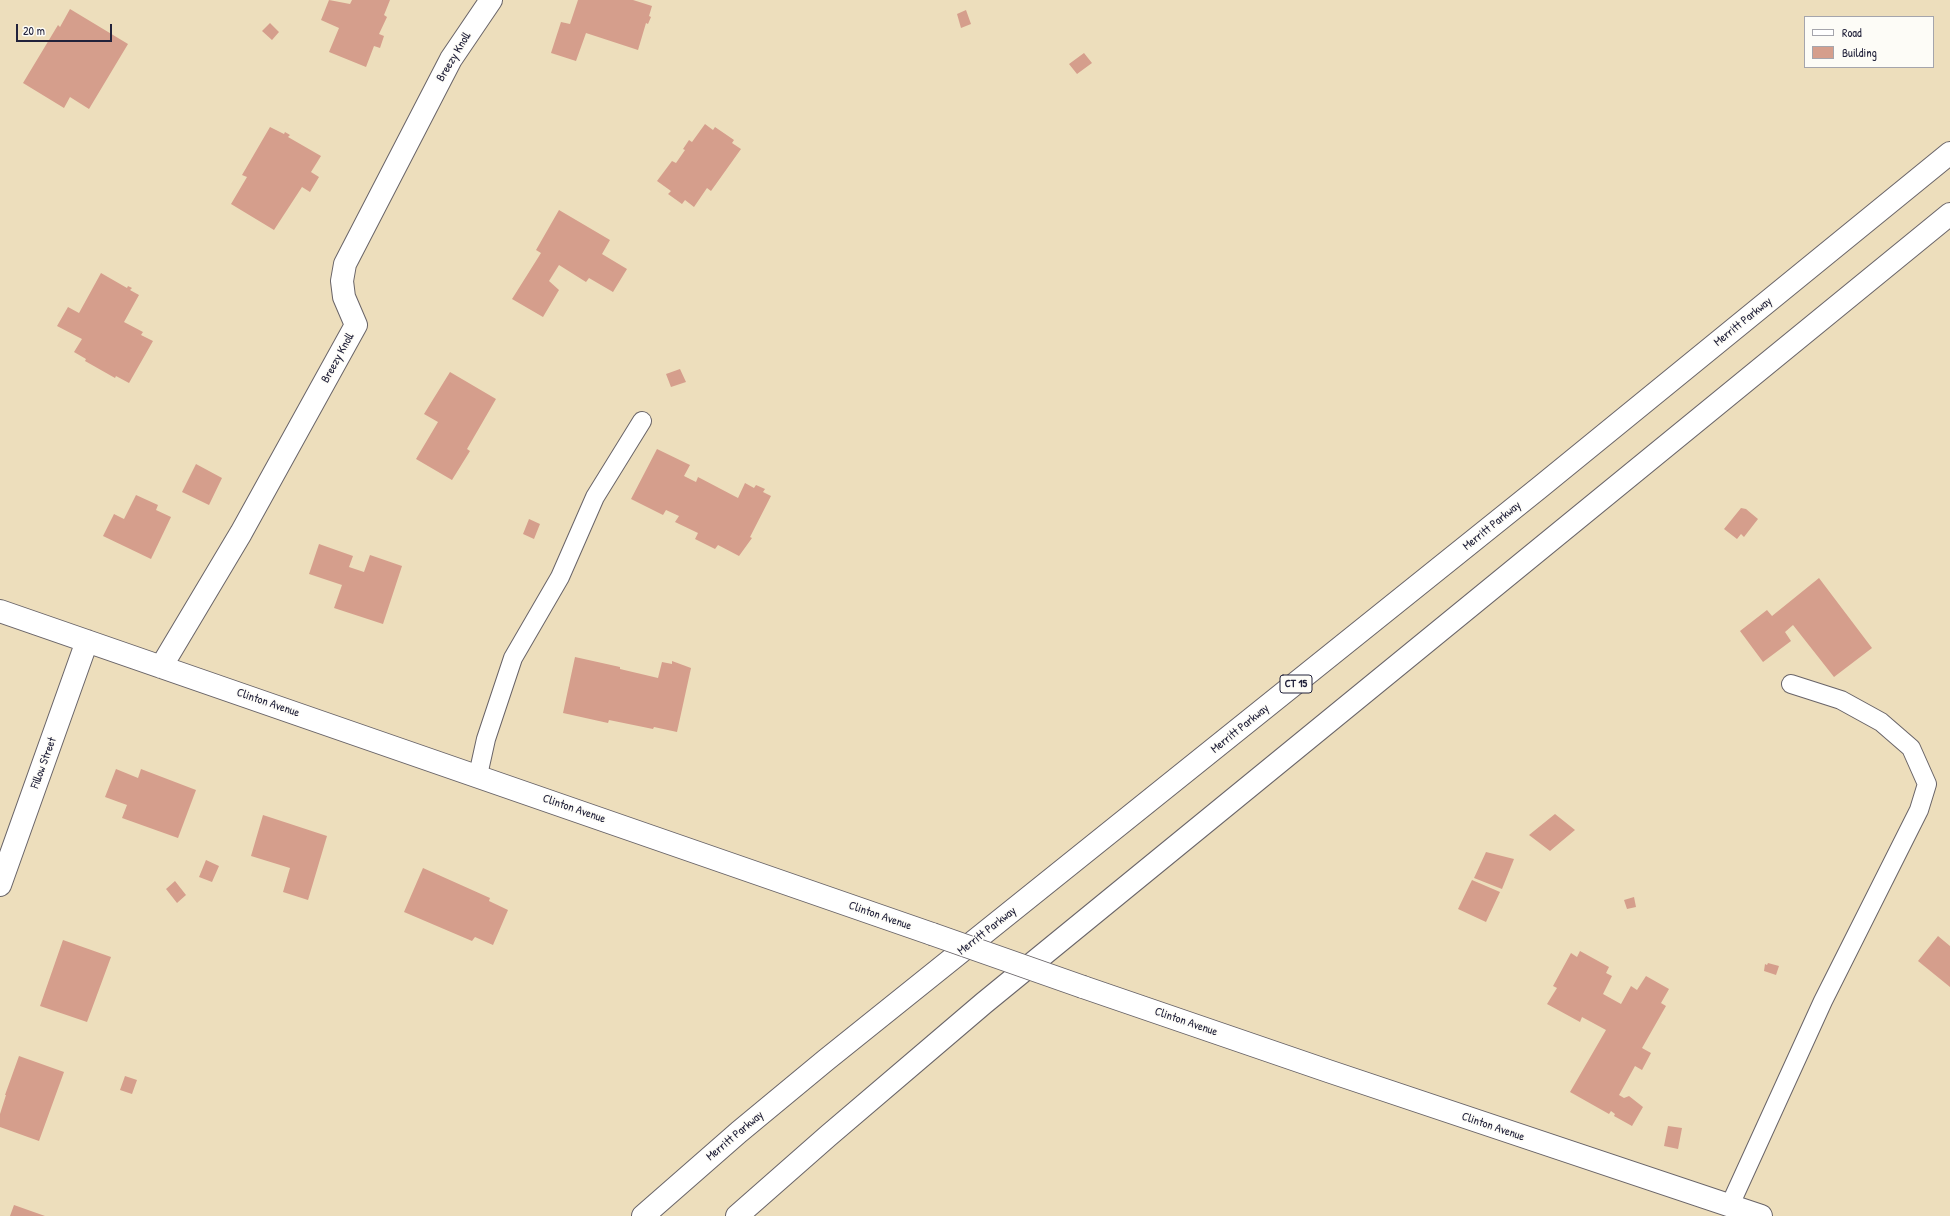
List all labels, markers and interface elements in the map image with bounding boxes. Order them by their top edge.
scale bar [18,16,114,42]
legend [1804,16,1934,68]
text: 20 m [23,22,45,39]
text: Road [1842,24,1862,41]
street label: Breezy Knoll [434,30,474,84]
text: Building [1842,44,1877,61]
street label: Merritt Parkway [1711,294,1775,350]
street label: Breezy Knoll [318,330,358,386]
street label: Merritt Parkway [1460,498,1524,554]
road number: CT 15 [1280,675,1312,693]
street label: Clinton Avenue [235,686,301,720]
street label: Merritt Parkway [1208,701,1272,757]
street label: Fillow Street [28,735,60,791]
street label: Clinton Avenue [541,792,607,826]
street label: Clinton Avenue [847,899,913,933]
street label: Merritt Parkway [955,904,1019,958]
street label: Clinton Avenue [1153,1005,1219,1039]
street label: Merritt Parkway [703,1108,767,1164]
street label: Clinton Avenue [1460,1110,1526,1144]

